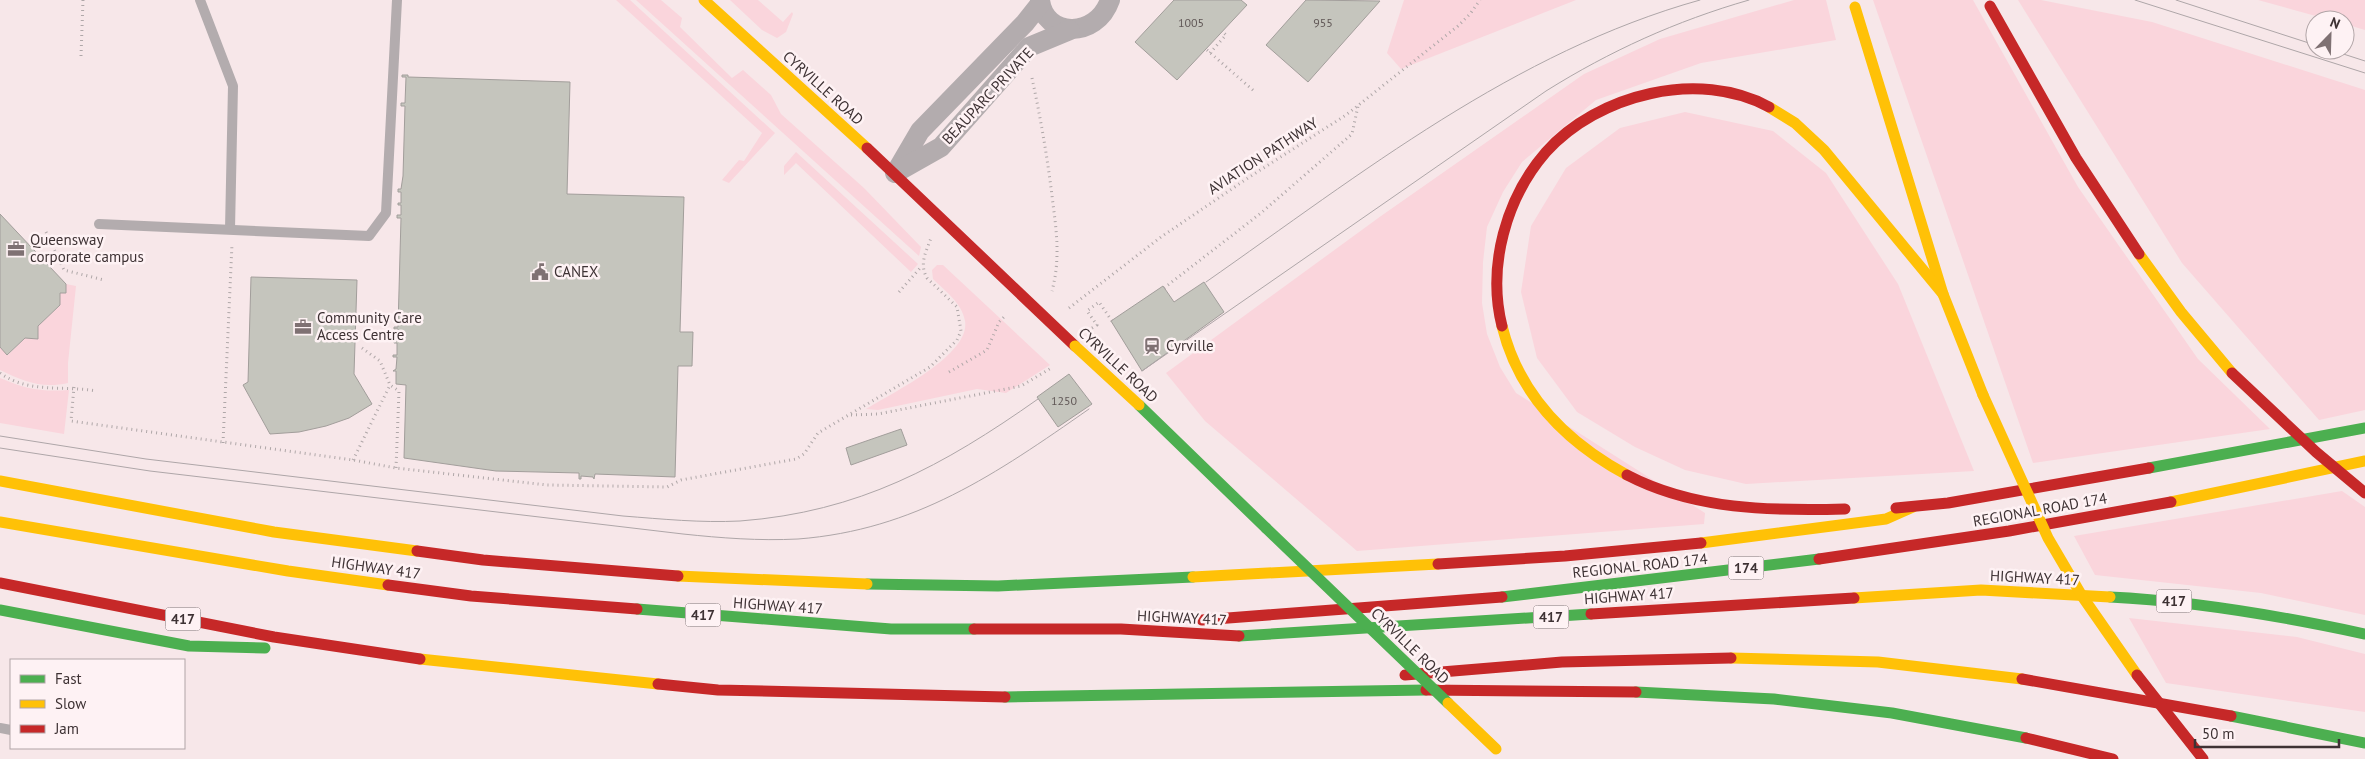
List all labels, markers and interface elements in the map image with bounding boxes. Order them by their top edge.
north arrow [2305,10,2355,60]
text: N [2327,13,2343,33]
house number: 1005 [1178,15,1204,30]
house number: 955 [1313,15,1333,30]
street label: BEAUPARC PRIVATE [938,43,1037,148]
street label: CYRVILLE ROAD [779,47,868,129]
street label: AVIATION PATHWAY [1204,113,1322,198]
place label: Queensway corporate campus [30,230,144,266]
office icon: Queensway corporate campus [6,239,26,259]
public building icon: CANEX [530,262,550,282]
place label: CANEX [554,262,598,281]
place label: Community Care Access Centre [317,308,422,344]
office icon: Community Care Access Centre [293,317,313,337]
street label: CYRVILLE ROAD [1075,323,1162,406]
station icon: Cyrville [1142,336,1162,356]
place label: Cyrville [1166,336,1214,355]
house number: 1250 [1051,393,1078,408]
street label: REGIONAL ROAD 174 [1971,488,2109,531]
street label: REGIONAL ROAD 174 [1571,549,1709,582]
street label: HIGHWAY 417 [330,552,422,583]
road number: 174 [1728,556,1764,580]
street label: HIGHWAY 417 [1990,566,2080,589]
street label: HIGHWAY 417 [1583,583,1675,608]
road number: 417 [2156,590,2192,612]
street label: HIGHWAY 417 [732,593,824,618]
street label: CYRVILLE ROAD [1367,603,1454,688]
road number: 417 [686,604,720,626]
street label: HIGHWAY 417 [1137,606,1227,629]
road number: 417 [1534,606,1568,628]
road number: 417 [166,608,200,630]
legend [10,659,185,749]
text: Fast [55,669,82,688]
text: Slow [55,694,86,713]
scale bar [2195,716,2339,748]
text: Jam [54,719,79,738]
text: 50 m [2202,724,2235,743]

